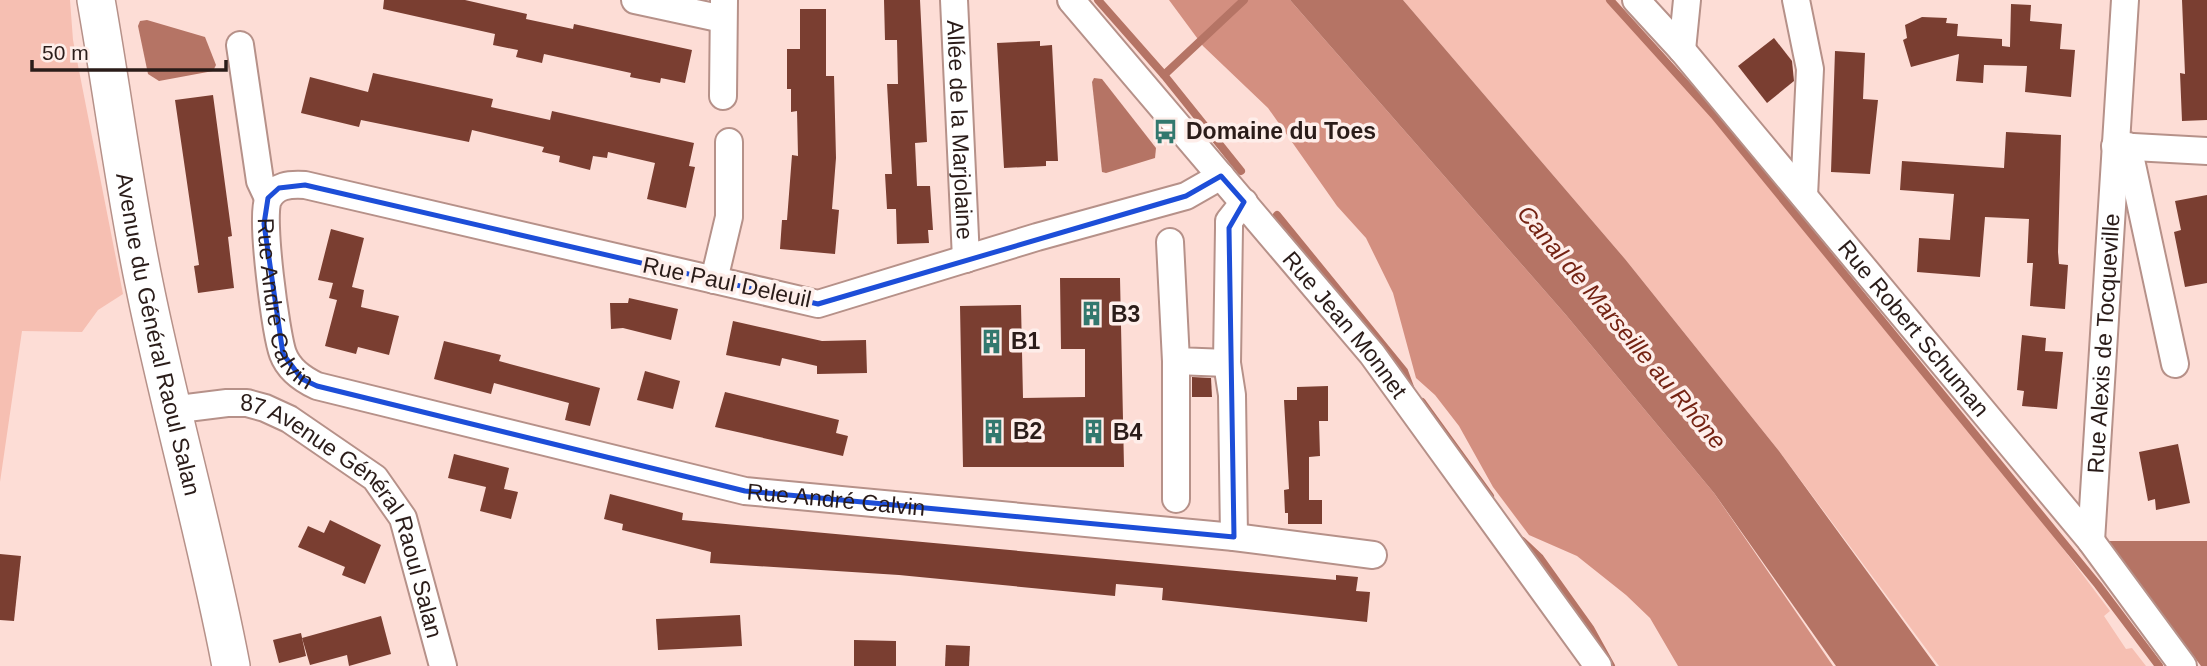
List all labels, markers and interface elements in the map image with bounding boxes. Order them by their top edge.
street label: Allée de la Marjolaine [942,19,978,240]
scale bar [32,28,226,72]
text: 50 m [42,41,89,64]
bus stop icon: Domaine du Toes [1152,117,1180,145]
place label: Domaine du Toes [1186,118,1376,144]
street label: Avenue du Général Raoul Salan [111,171,206,498]
water label: Canal de Marseille au Rhône [1512,200,1732,454]
street label: Rue Alexis de Tocqueville [2082,213,2125,474]
street label: Rue André Calvin [253,217,318,395]
street label: Rue Robert Schuman [1833,235,1995,422]
street label: Rue Jean Monnet [1278,246,1413,404]
street label: Rue Paul Deleuil [641,251,813,313]
building icon: B3 [1077,300,1105,328]
place label: B3 [1111,301,1140,327]
building icon: B1 [977,327,1005,355]
place label: B1 [1011,328,1041,354]
street label: 87 Avenue Général Raoul Salan [240,390,448,641]
building icon: B2 [979,417,1007,445]
place label: B2 [1013,418,1042,444]
building icon: B4 [1079,418,1107,446]
place label: B4 [1113,419,1143,445]
street label: Rue André Calvin [746,478,927,521]

